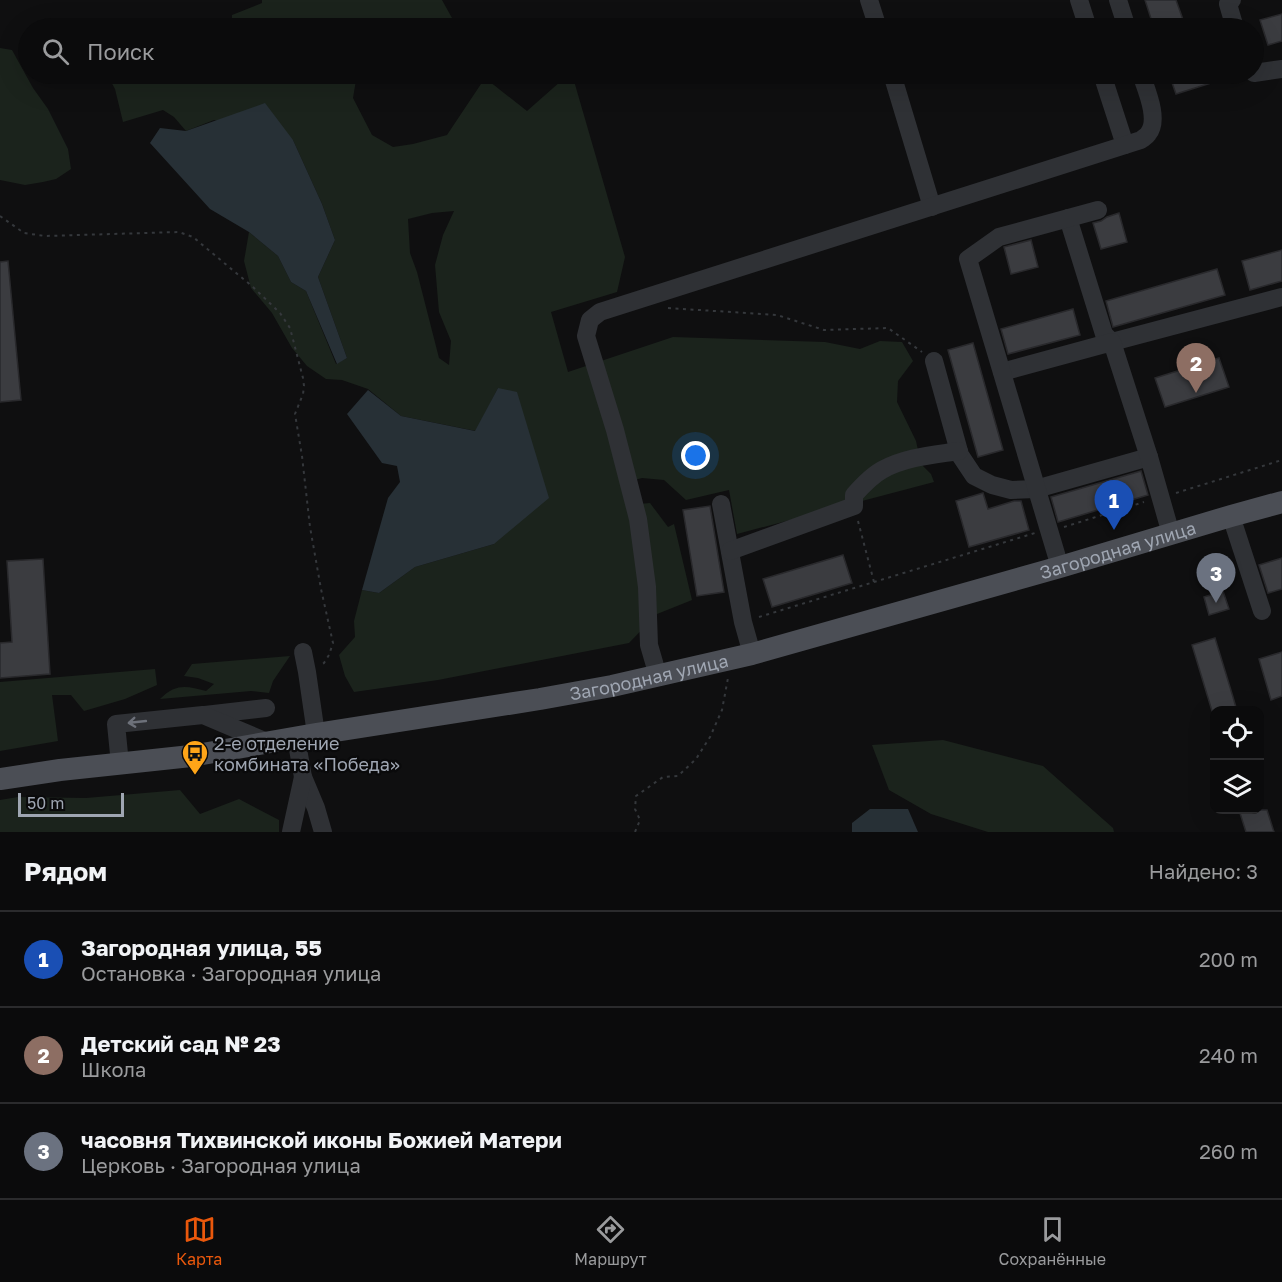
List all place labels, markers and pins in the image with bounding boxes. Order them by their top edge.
pin: 2 [1176,344,1216,393]
pin: 1 [1094,480,1134,530]
pin: 3 [1196,554,1236,603]
place label: 2-е отделение комбината «Победа» [214,732,400,775]
bus stop icon: 2-е отделение комбината «Победа» [180,738,210,776]

